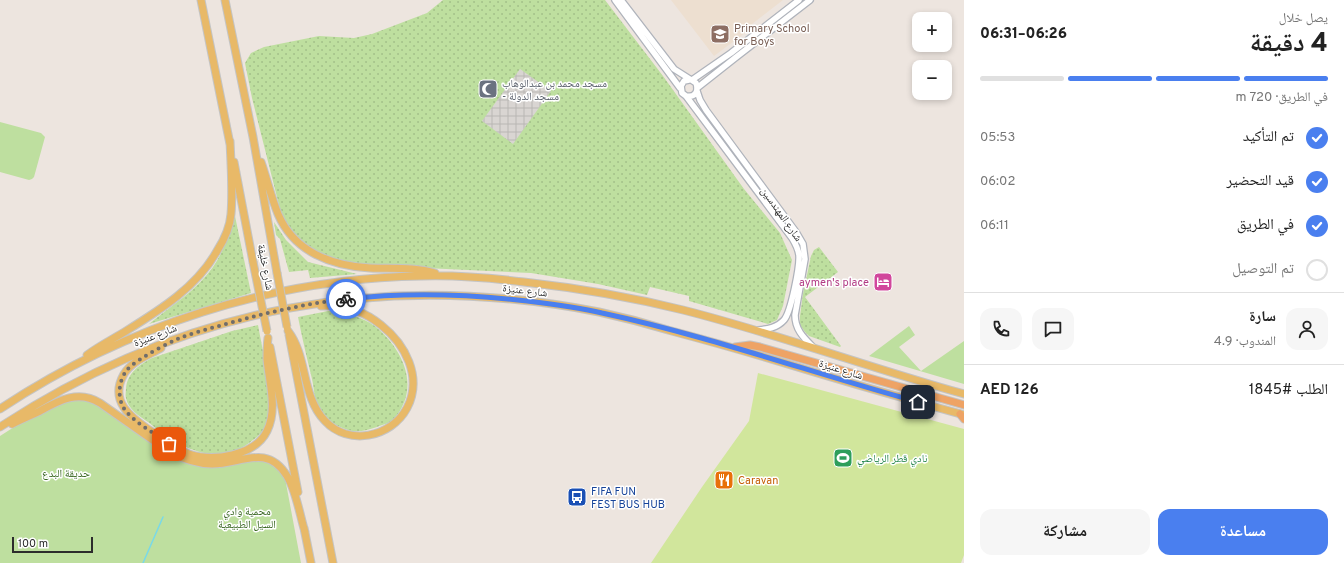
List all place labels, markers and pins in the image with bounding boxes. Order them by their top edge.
place label: Primary School for Boys [734,22,810,49]
school or university icon: Primary School for Boys [709,23,731,45]
place label: مسجد محمد بن عبدالوهاب - مسجد الدولة [502,77,607,104]
mosque icon: مسجد محمد بن عبدالوهاب - مسجد الدولة [477,78,499,100]
hotel icon: aymen's place [872,271,894,293]
place label: aymen's place [799,276,869,290]
pin [901,385,935,419]
pin [152,427,186,461]
sports icon: نادي قطر الرياضي [832,447,854,469]
place label: نادي قطر الرياضي [857,452,927,467]
restaurant icon: Caravan [713,469,735,491]
place label: Caravan [738,474,778,488]
place label: FIFA FUN FEST BUS HUB [591,485,665,512]
bus stop icon: FIFA FUN FEST BUS HUB [566,486,588,508]

